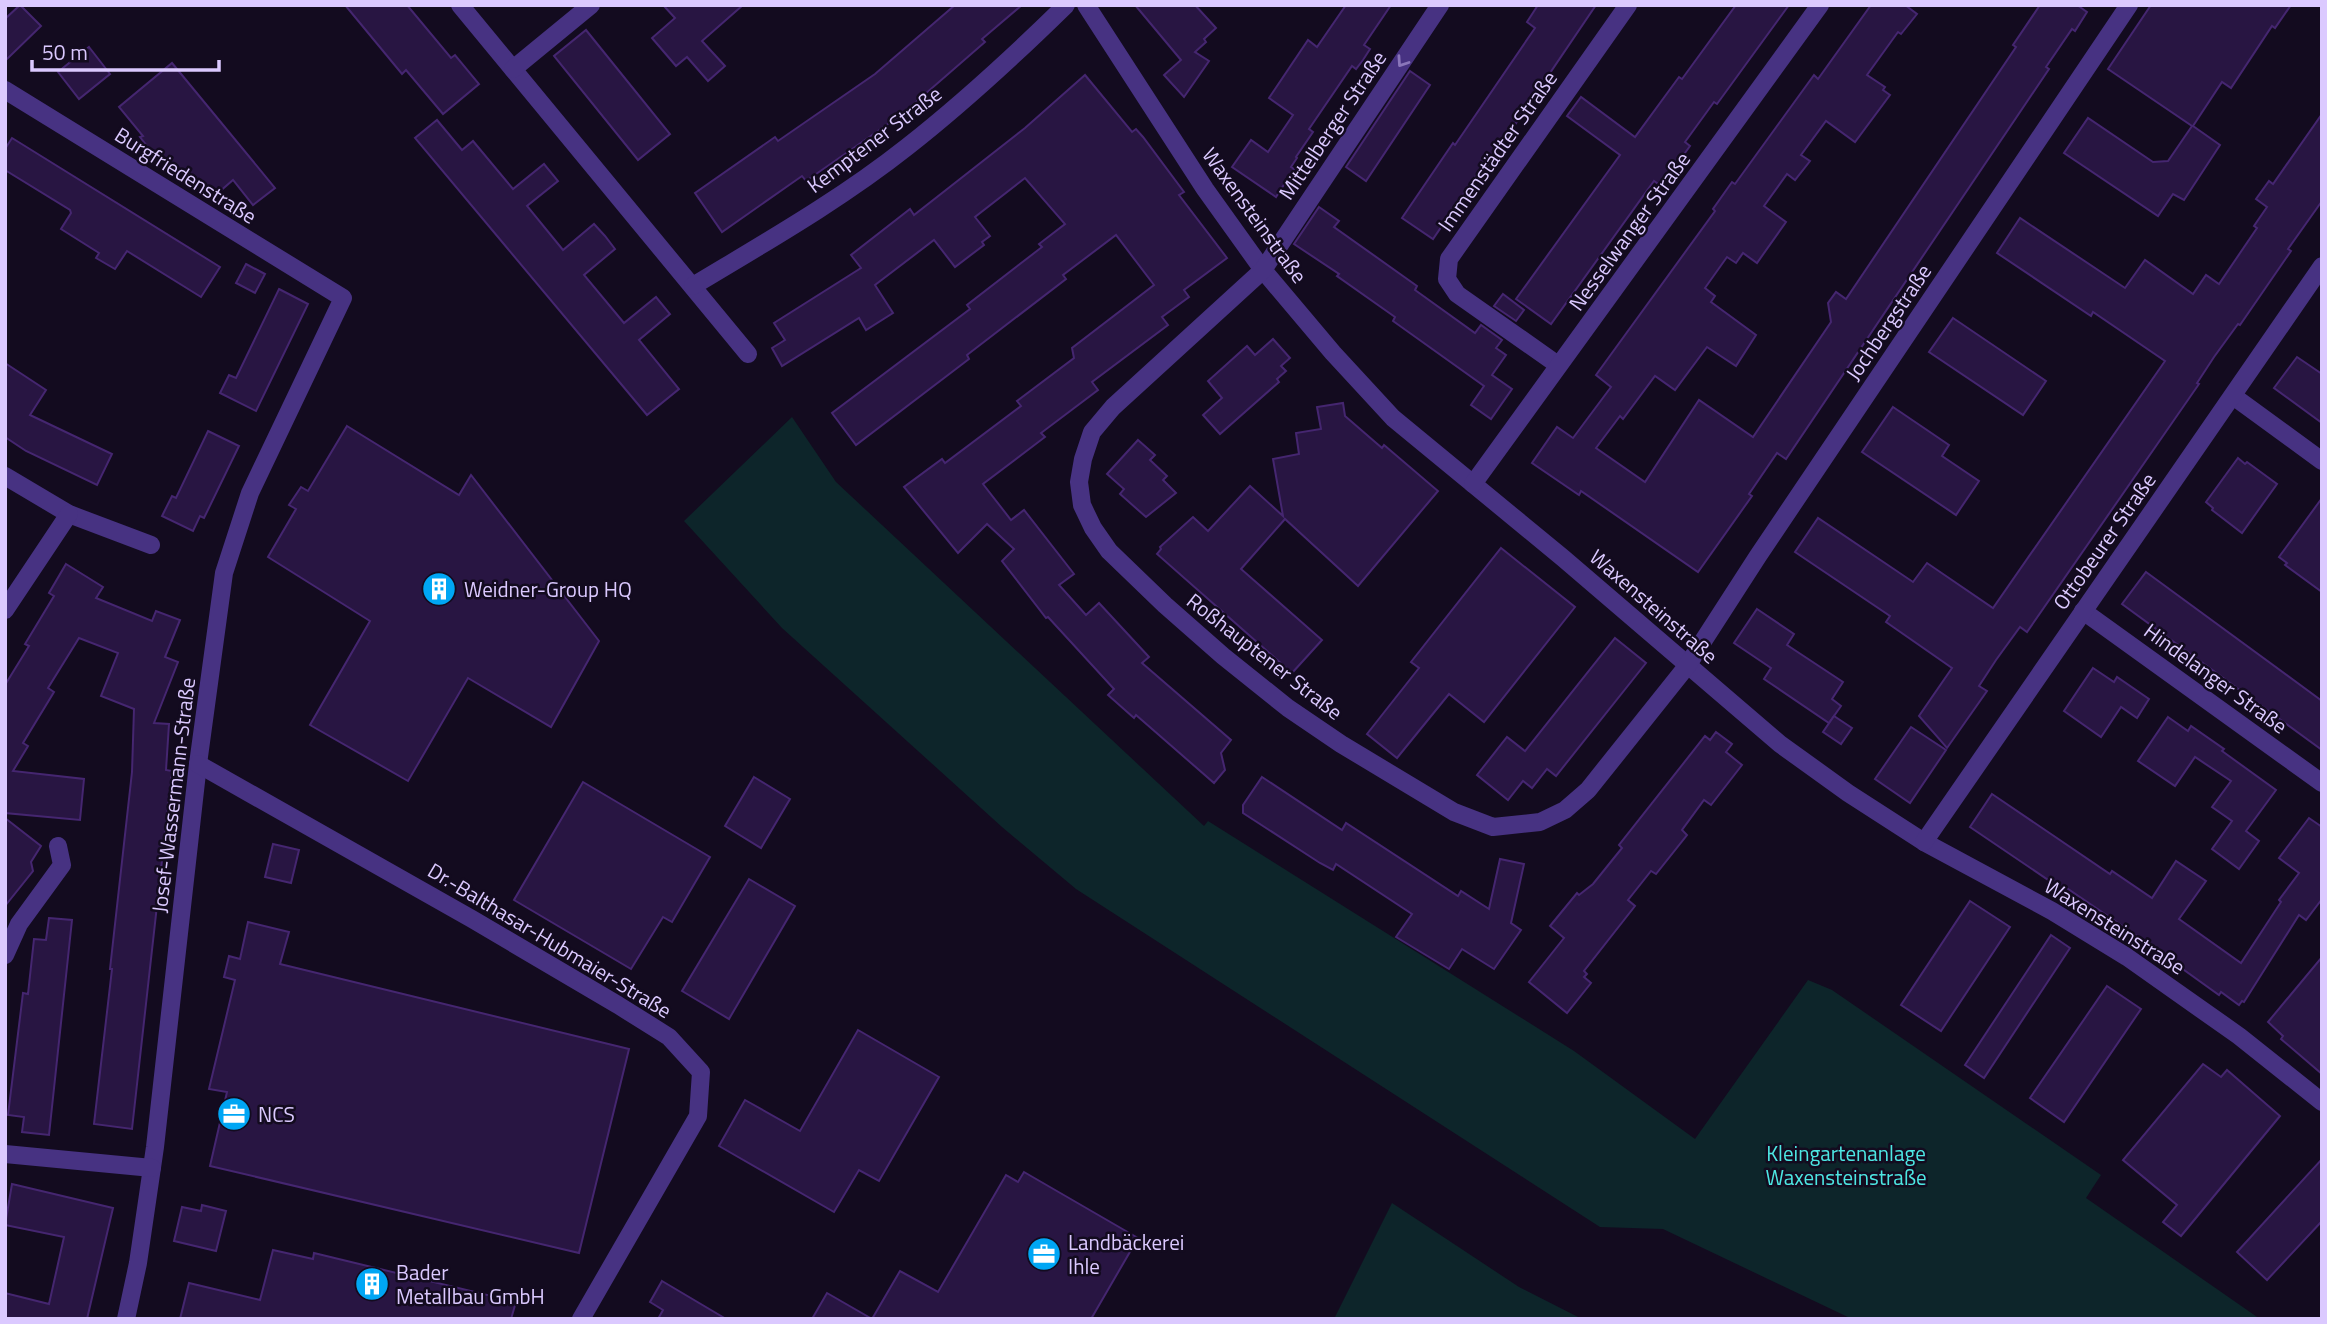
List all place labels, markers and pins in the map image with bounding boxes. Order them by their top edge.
building icon: Weidner-Group HQ [420,570,458,608]
place label: Weidner-Group HQ [464,573,632,605]
office icon: NCS [215,1095,253,1133]
place label: NCS [258,1098,295,1130]
place label: Landbäckerei Ihle [1068,1226,1184,1282]
office icon: Landbäckerei Ihle [1025,1235,1063,1273]
place label: Bader Metallbau GmbH [396,1256,545,1312]
building icon: Bader Metallbau GmbH [353,1265,391,1303]

